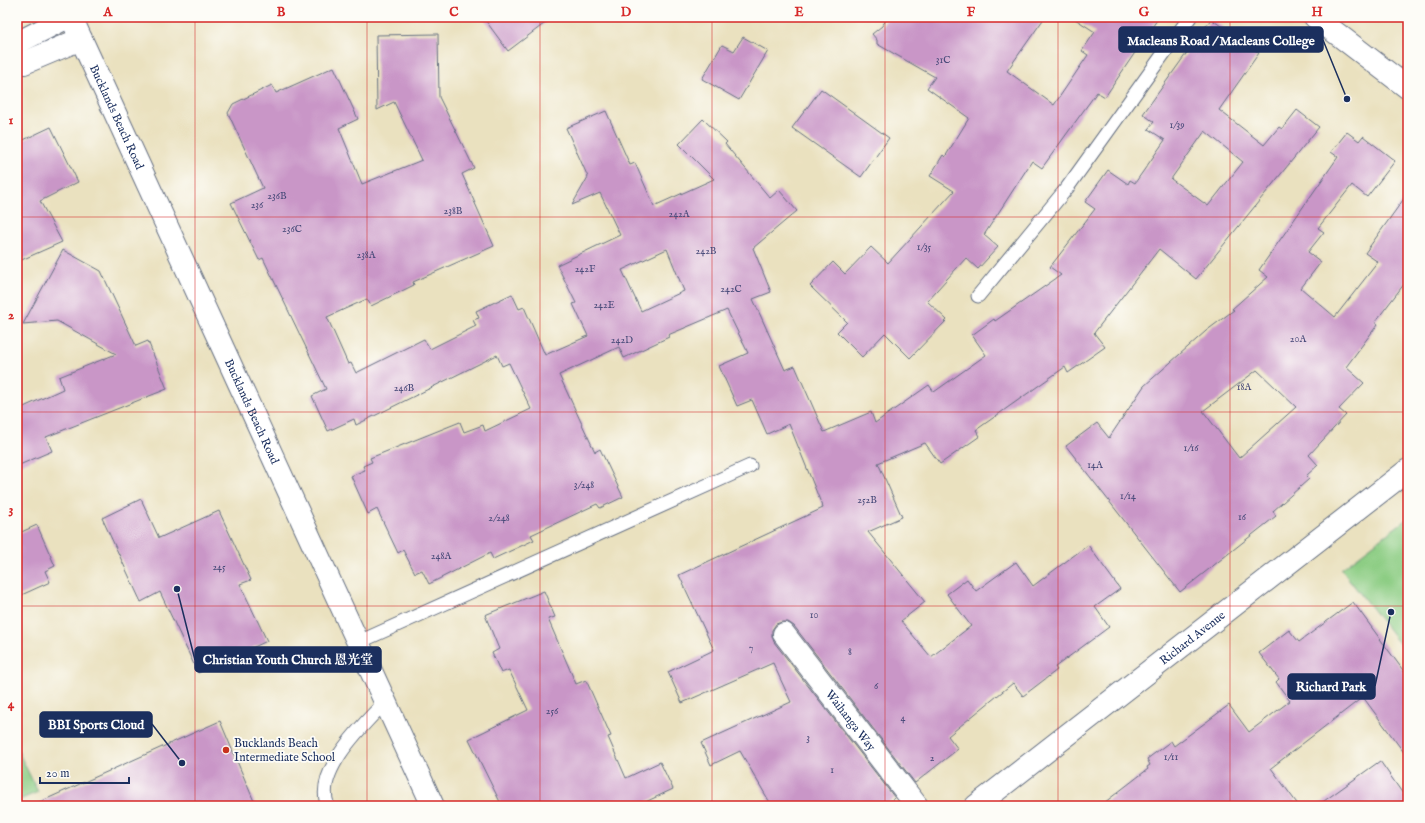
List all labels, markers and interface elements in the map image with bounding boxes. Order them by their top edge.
text: A [103,4,114,21]
text: B [277,4,286,21]
text: C [449,4,459,21]
text: D [621,4,632,21]
text: E [794,4,804,21]
text: F [967,4,976,21]
text: G [1139,4,1150,21]
text: H [1311,4,1323,21]
callout: Macleans Road / Macleans College [1119,27,1323,52]
text: Macleans Road / Macleans College [1127,33,1315,50]
house number: 31C [936,54,950,67]
street label: Bucklands Beach Road [86,62,147,173]
text: 1 [9,112,14,129]
house number: 1/39 [1169,119,1185,132]
house number: 236B [267,190,287,203]
house number: 236 [251,199,264,212]
house number: 238B [444,205,463,218]
house number: 242A [668,208,690,221]
house number: 236C [282,223,302,236]
house number: 1/35 [917,241,932,254]
house number: 242B [696,245,717,258]
house number: 238A [356,249,376,262]
house number: 242F [575,263,596,276]
house number: 242C [720,283,742,296]
house number: 242E [593,299,615,312]
text: 2 [8,307,14,324]
house number: 20A [1290,333,1306,346]
house number: 242D [611,334,633,347]
street label: Bucklands Beach Road [221,357,282,467]
house number: 18A [1237,381,1251,394]
house number: 246B [394,382,415,395]
house number: 1/16 [1183,442,1199,455]
house number: 14A [1087,459,1103,472]
house number: 3/248 [574,479,594,492]
house number: 1/14 [1120,490,1136,503]
house number: 252B [857,494,877,507]
text: 3 [9,501,14,518]
house number: 16 [1238,511,1247,524]
house number: 2/248 [488,512,510,525]
house number: 248A [431,550,451,563]
house number: 245 [212,561,226,574]
street label: Richard Avenue [1157,608,1229,668]
house number: 10 [810,609,818,622]
house number: 7 [749,642,754,655]
house number: 8 [848,646,852,659]
callout: Christian Youth Church 恩光堂 [195,647,381,672]
text: Christian Youth Church 恩光堂 [203,652,373,669]
callout: Richard Park [1288,674,1375,699]
text: Richard Park [1296,679,1367,696]
house number: 6 [874,680,879,693]
street label: Waihanga Way [822,687,879,754]
text: 4 [8,696,15,713]
house number: 256 [546,705,559,718]
callout: BBI Sports Cloud [40,712,152,737]
house number: 4 [901,712,906,725]
text: BBI Sports Cloud [48,717,145,734]
house number: 3 [806,732,810,745]
place label: Bucklands Beach Intermediate School [234,736,336,765]
marker: Bucklands Beach Intermediate School [221,745,231,755]
house number: 1/11 [1164,751,1179,764]
house number: 2 [930,752,935,765]
scale bar [40,759,129,785]
house number: 1 [830,764,834,777]
text: 20 m [46,766,69,781]

